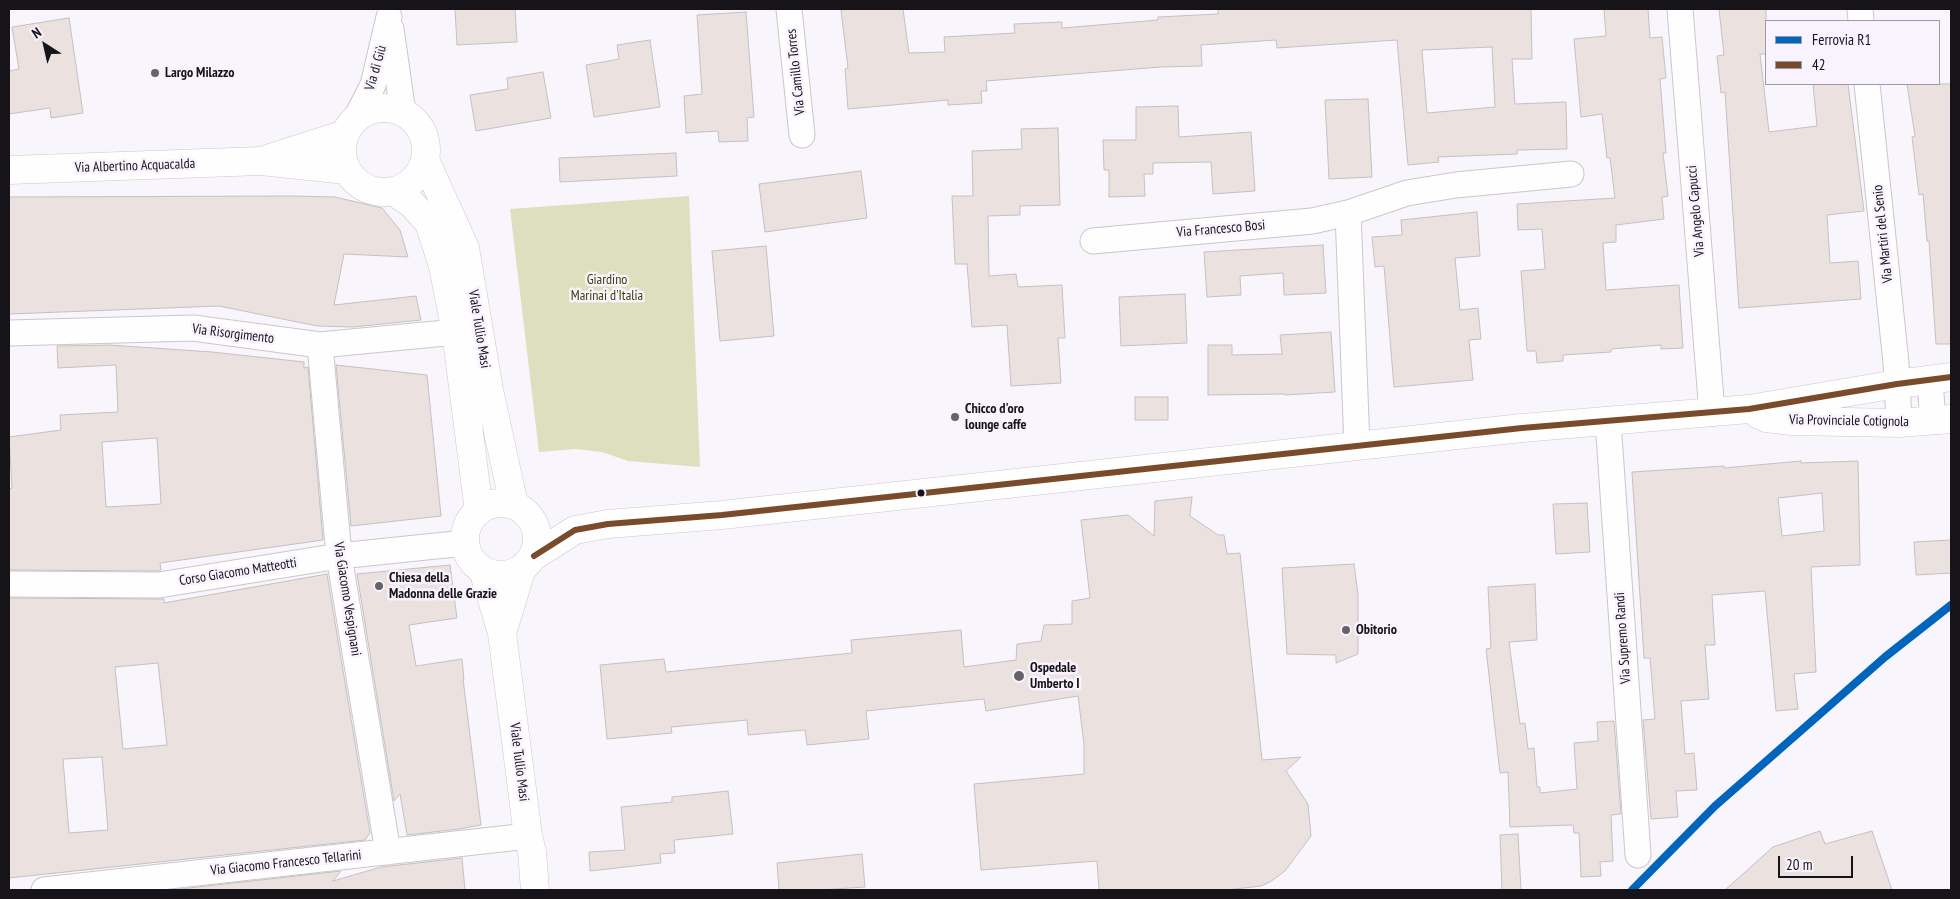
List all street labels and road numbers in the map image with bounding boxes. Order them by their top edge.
street label: Via Camillo Torres [783,28,809,116]
street label: Via di Giù [362,43,390,93]
street label: Via Albertino Acquacalda [74,156,196,176]
street label: Via Angelo Capucci [1684,165,1708,257]
street label: Via Martiri del Senio [1869,184,1897,284]
street label: Via Francesco Bosi [1176,217,1266,241]
street label: Viale Tullio Masi [465,289,493,369]
street label: Via Risorgimento [191,321,275,347]
street label: Via Provinciale Cotignola [1789,412,1909,430]
street label: Via Giacomo Vespignani [330,541,364,657]
street label: Corso Giacomo Matteotti [178,554,298,590]
street label: Via Supremo Randi [1611,592,1635,684]
street label: Viale Tullio Masi [506,722,532,802]
street label: Via Giacomo Francesco Tellarini [210,847,362,879]

